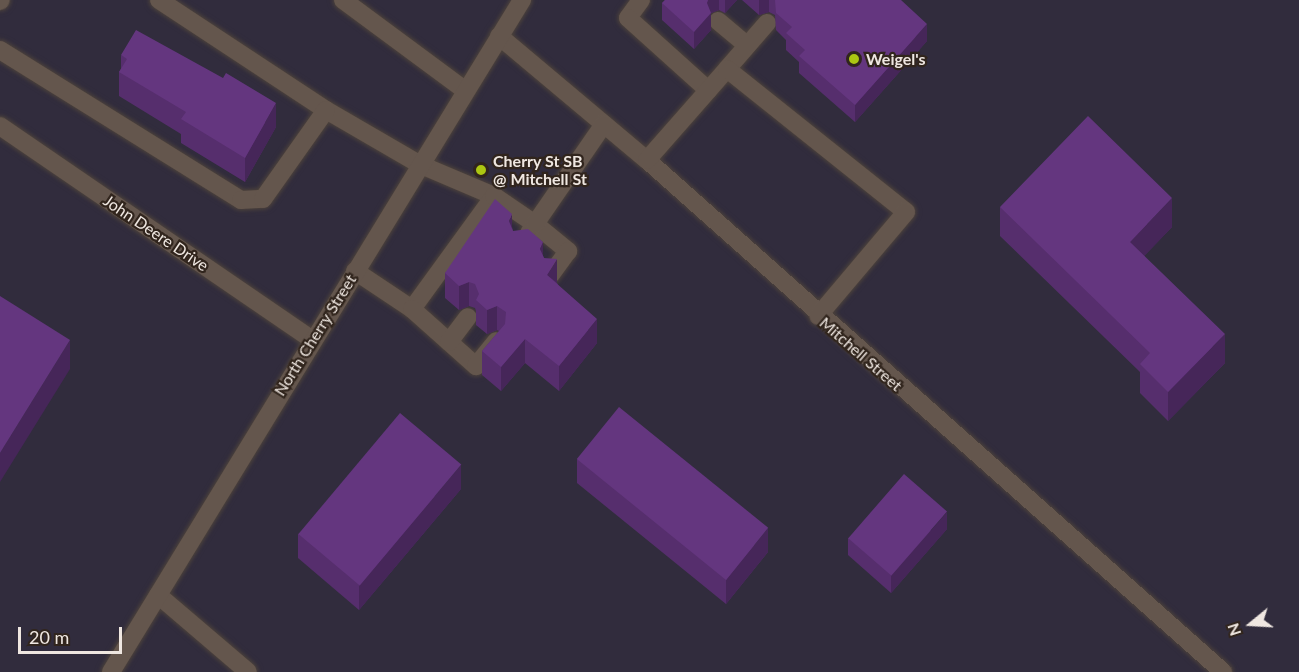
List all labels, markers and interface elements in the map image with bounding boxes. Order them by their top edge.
place label: Weigel's [866,49,925,69]
marker: Weigel's [847,52,861,66]
place label: Cherry St SB @ Mitchell St [493,151,587,189]
marker: Cherry St SB @ Mitchell St [474,163,488,177]
street label: John Deere Drive [100,191,212,275]
street label: North Cherry Street [270,271,360,399]
street label: Mitchell Street [816,313,906,395]
north arrow [1221,594,1281,654]
scale bar [21,615,124,653]
text: N [1222,621,1244,639]
text: 20 m [29,626,69,648]

